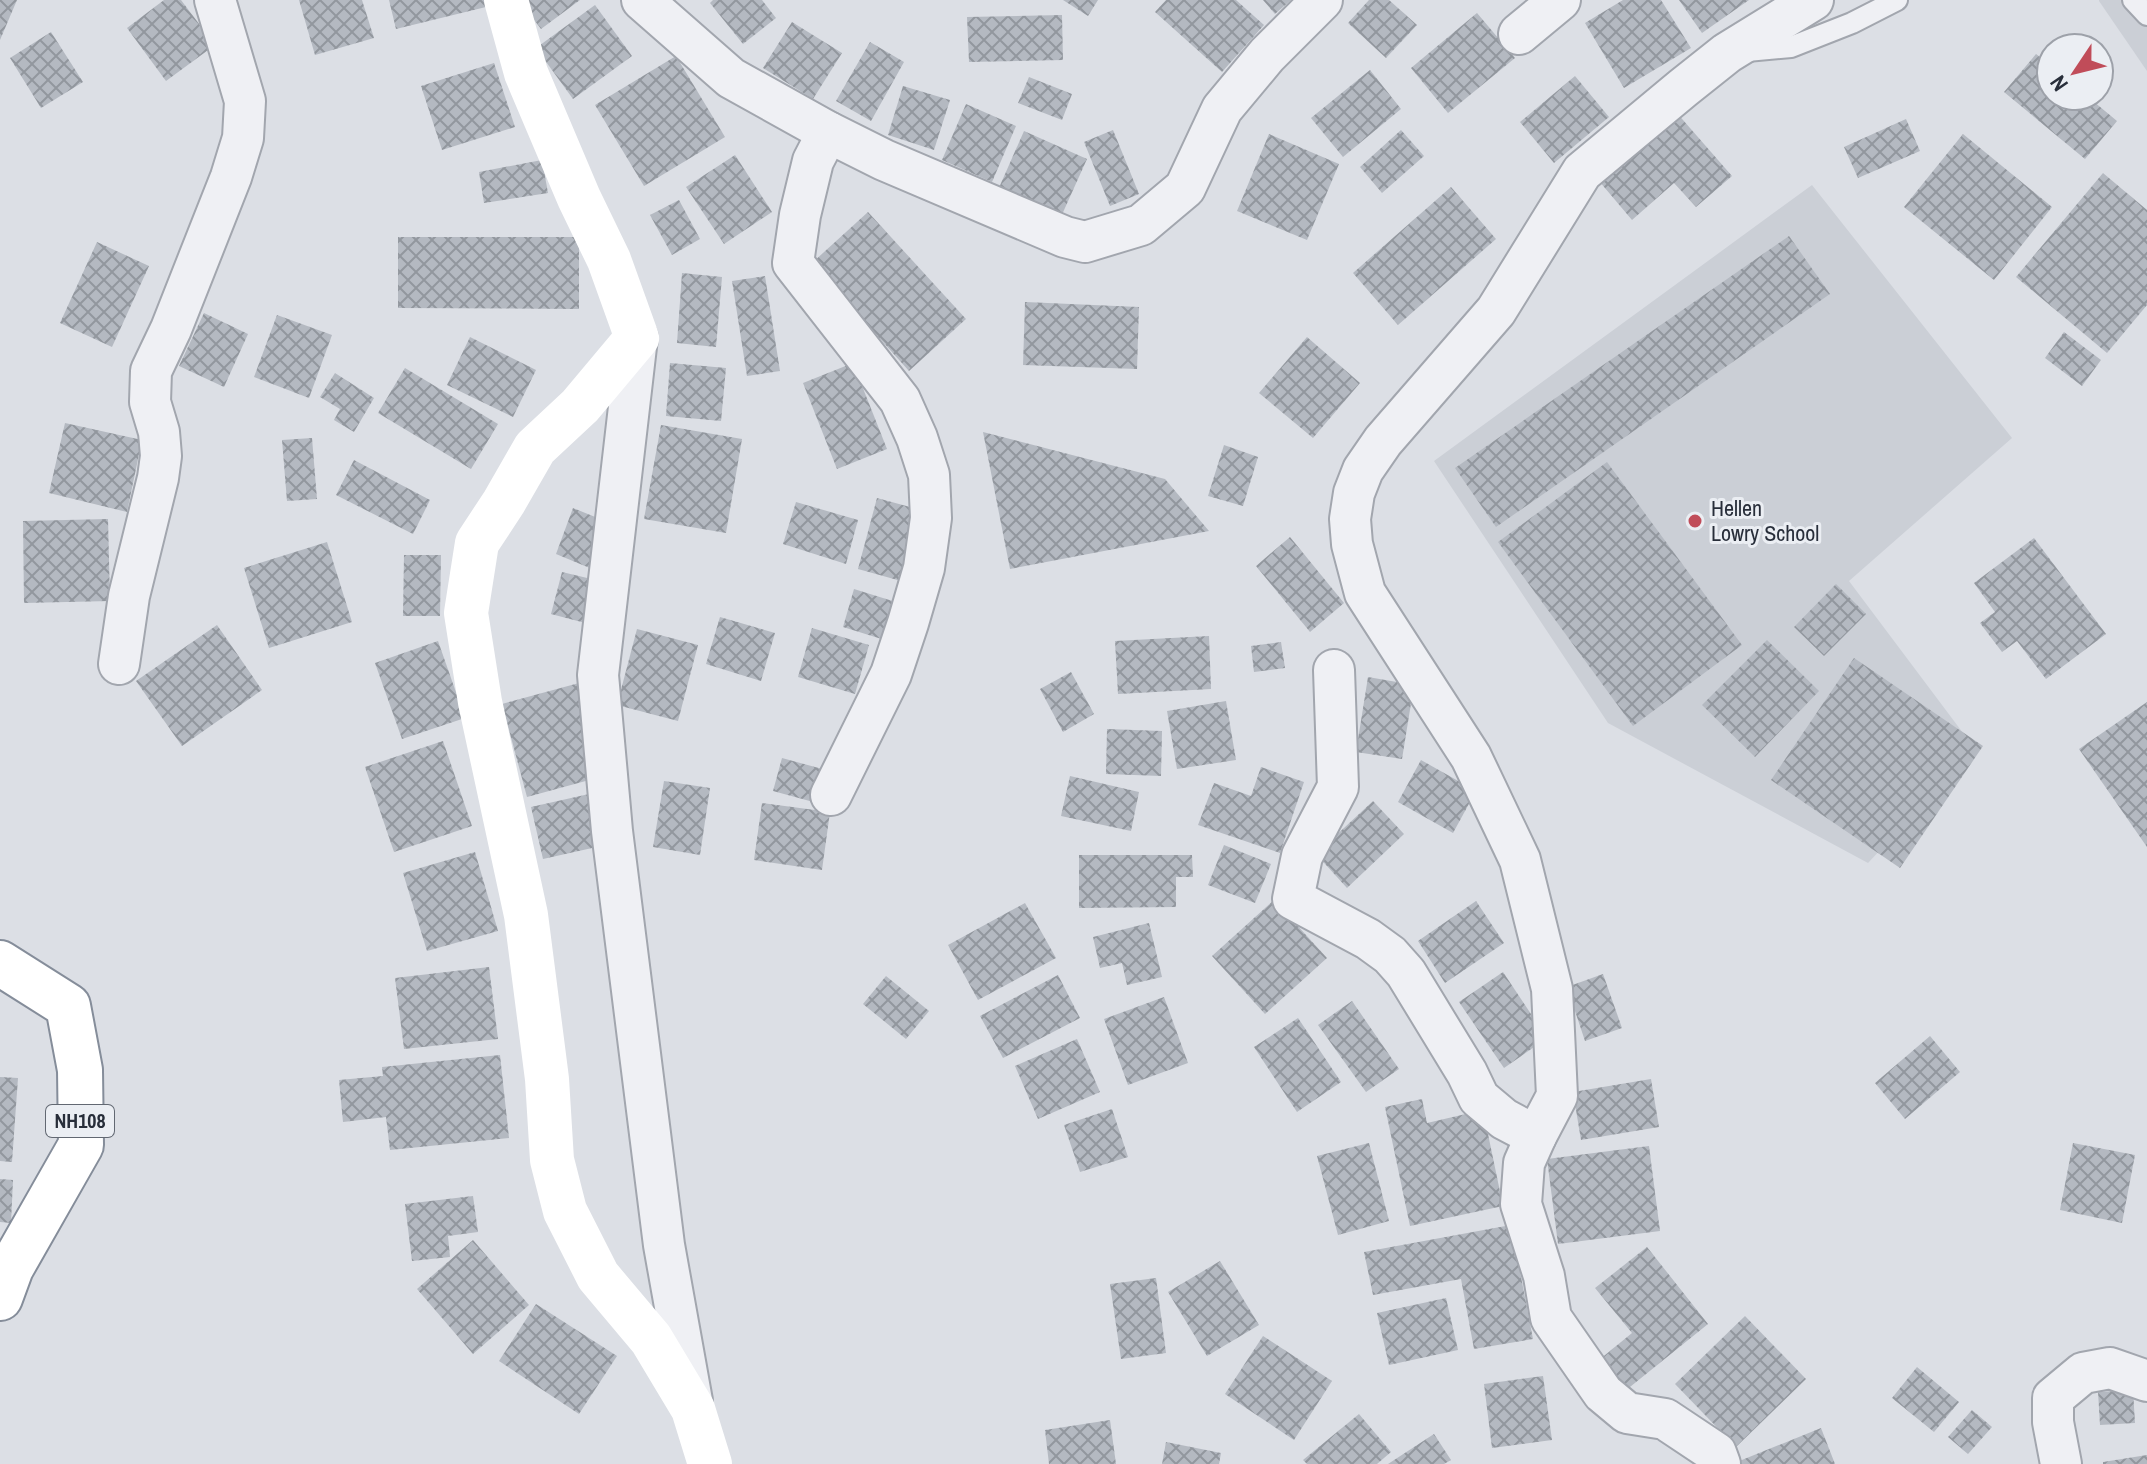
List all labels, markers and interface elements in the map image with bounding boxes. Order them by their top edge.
north arrow [2035,32,2115,112]
text: N [2043,70,2075,97]
place label: Hellen Lowry School [1711,493,1819,548]
marker: Hellen Lowry School [1686,512,1704,530]
road number: NH108 [46,1105,114,1137]

